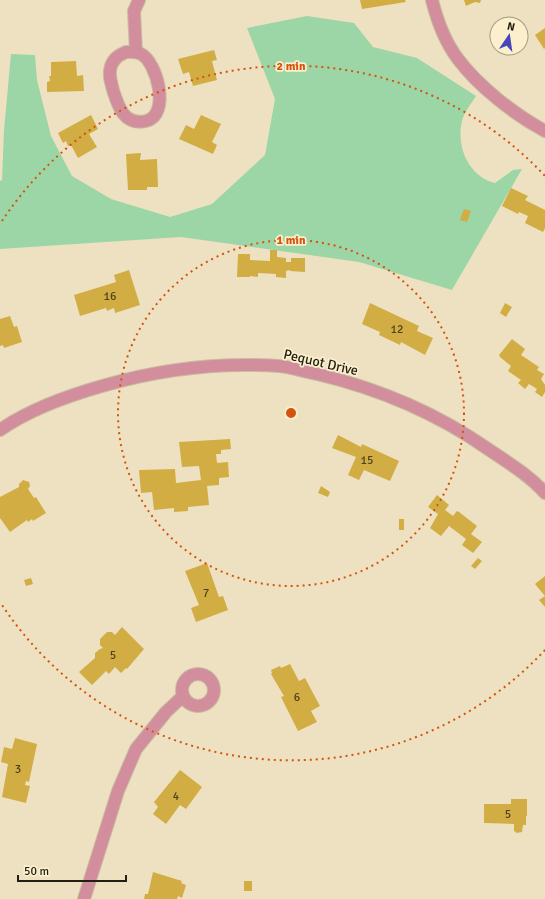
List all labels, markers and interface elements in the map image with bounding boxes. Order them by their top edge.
north arrow [489,16,529,56]
text: N [506,20,516,34]
text: 2 min [277,59,306,74]
text: 1 min [277,233,306,248]
house number: 16 [104,289,116,304]
house number: 12 [391,322,403,337]
street label: Pequot Drive [282,346,360,379]
centre of rings [284,406,298,420]
house number: 15 [361,453,373,468]
house number: 7 [203,586,209,601]
house number: 5 [110,648,116,663]
house number: 6 [294,690,300,705]
house number: 3 [15,762,21,777]
house number: 4 [173,789,180,804]
house number: 5 [505,807,511,822]
scale bar [18,857,126,883]
text: 50 m [24,864,49,879]

